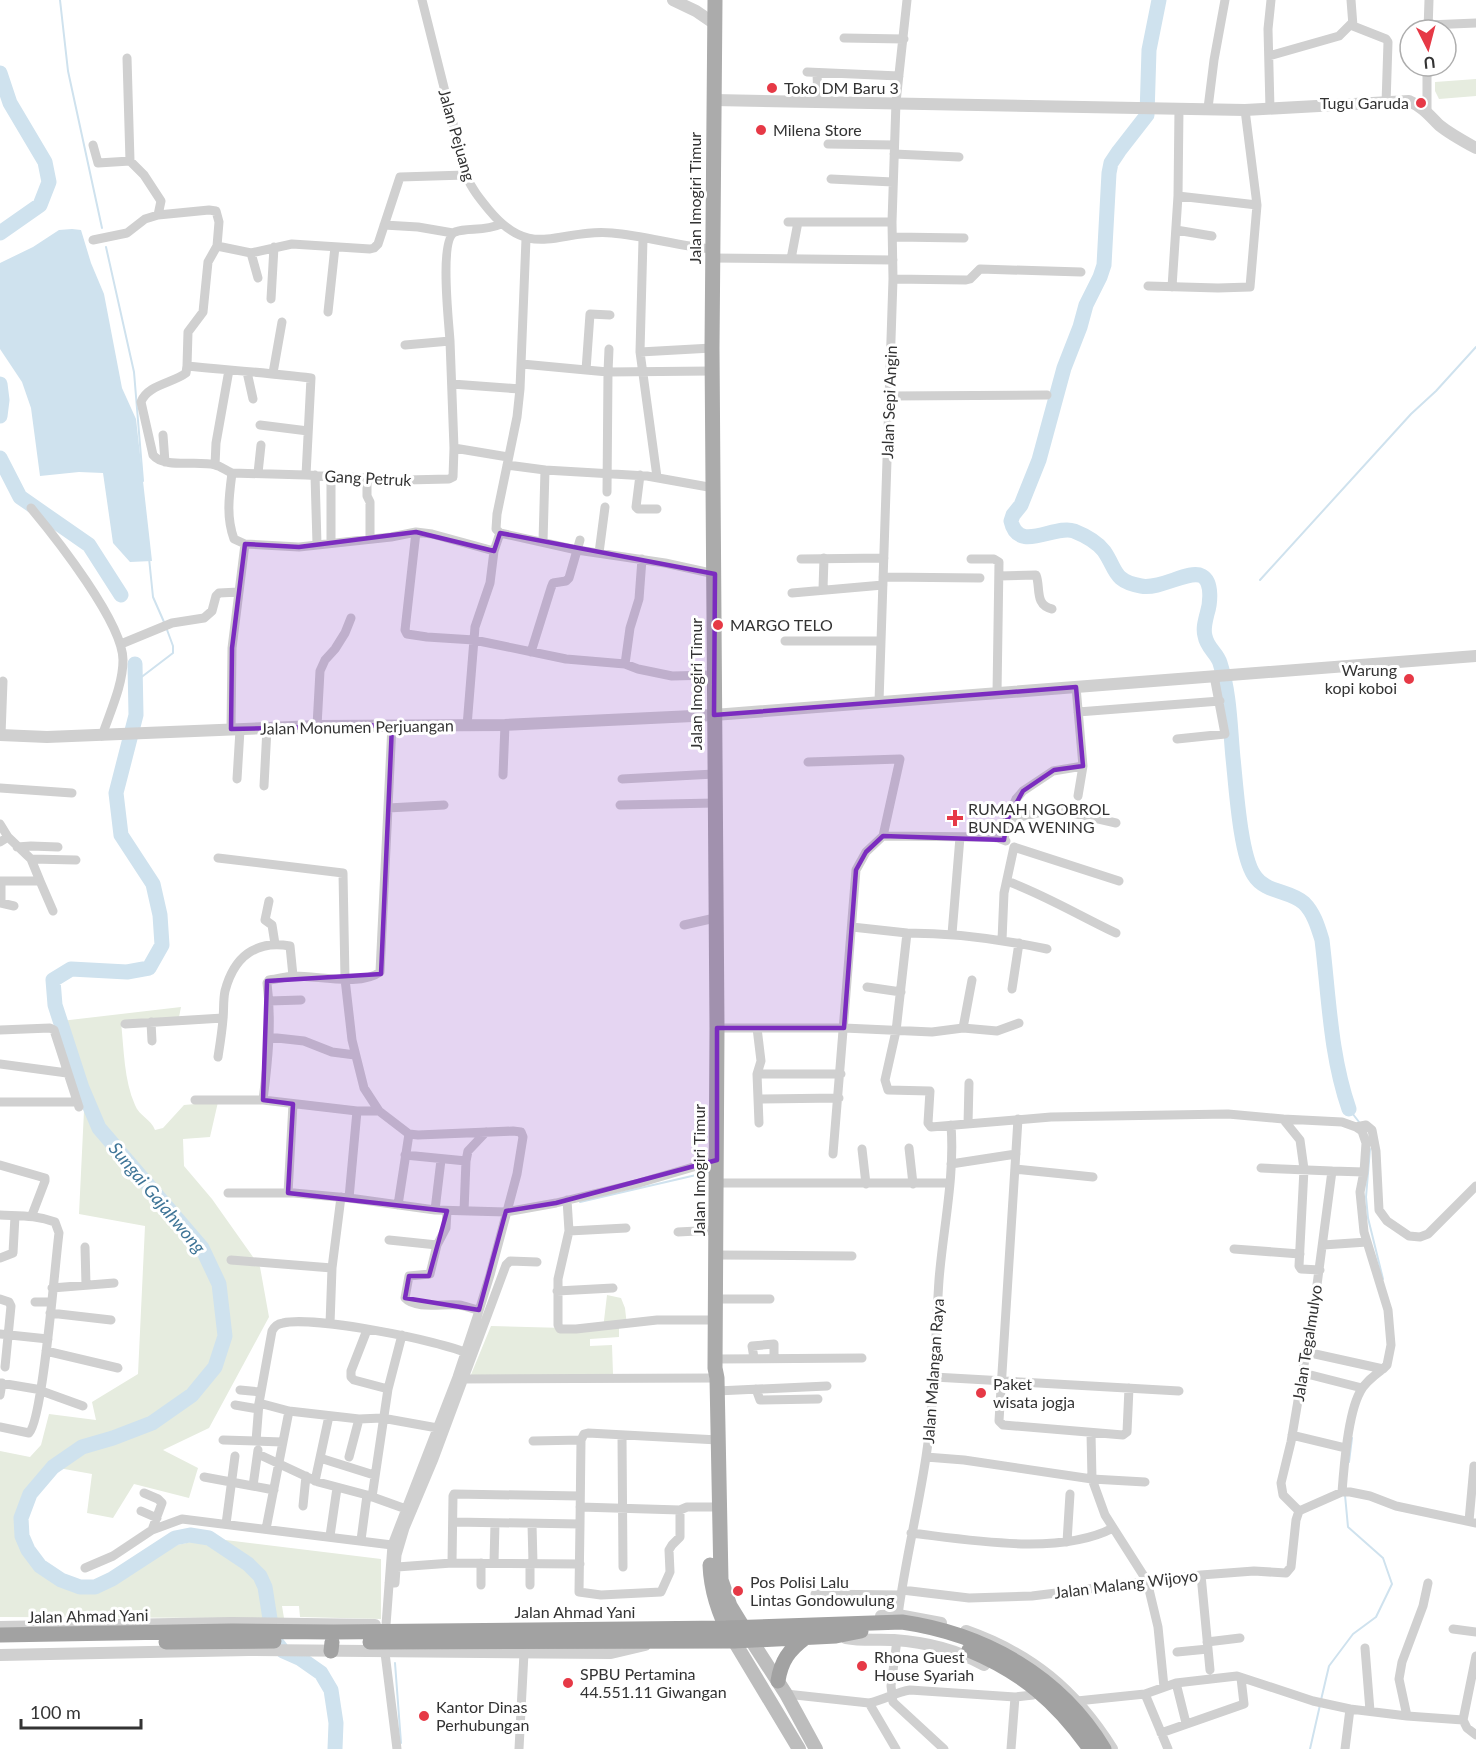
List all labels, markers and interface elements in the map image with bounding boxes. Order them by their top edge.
north arrow [1398,18,1458,78]
text: U [1423,53,1437,73]
place label: Toko DM Baru 3 [784,78,899,97]
marker: Toko DM Baru 3 [765,81,779,95]
street label: Jalan Pejuang [435,87,480,183]
place label: Tugu Garuda [1320,93,1409,112]
marker: Tugu Garuda [1414,96,1428,110]
place label: Milena Store [773,120,862,139]
marker: Milena Store [754,123,768,137]
street label: Jalan Imogiri Timur [685,132,704,264]
street label: Jalan Sepi Angin [877,345,900,459]
street label: Gang Petruk [324,466,413,489]
place label: MARGO TELO [730,615,833,634]
street label: Jalan Imogiri Timur [686,618,705,750]
marker: MARGO TELO [711,618,725,632]
place label: Warung kopi koboi [1325,660,1397,697]
marker: Warung kopi koboi [1402,672,1416,686]
street label: Jalan Monumen Perjuangan [260,715,454,738]
place label: RUMAH NGOBROL BUNDA WENING [968,799,1110,836]
marker: RUMAH NGOBROL BUNDA WENING [946,809,964,827]
street label: Jalan Imogiri Timur [689,1104,708,1236]
water label: Sungai Gajahwong [105,1137,211,1258]
street label: Jalan Tegalmulyo [1288,1283,1325,1402]
street label: Jalan Malangan Raya [918,1298,947,1444]
place label: Paket wisata jogja [993,1374,1075,1411]
marker: Paket wisata jogja [974,1386,988,1400]
street label: Jalan Malang Wijoyo [1053,1565,1199,1602]
place label: Pos Polisi Lalu Lintas Gondowulung [750,1572,895,1609]
marker: Pos Polisi Lalu Lintas Gondowulung [731,1584,745,1598]
street label: Jalan Ahmad Yani [515,1602,635,1621]
street label: Jalan Ahmad Yani [27,1605,149,1626]
place label: Rhona Guest House Syariah [874,1647,974,1684]
marker: Rhona Guest House Syariah [855,1659,869,1673]
place label: SPBU Pertamina 44.551.11 Giwangan [580,1664,727,1701]
marker: SPBU Pertamina 44.551.11 Giwangan [561,1676,575,1690]
scale bar [21,1692,141,1730]
place label: Kantor Dinas Perhubungan [436,1697,529,1734]
text: 100 m [30,1701,81,1723]
marker: Kantor Dinas Perhubungan [417,1709,431,1723]

